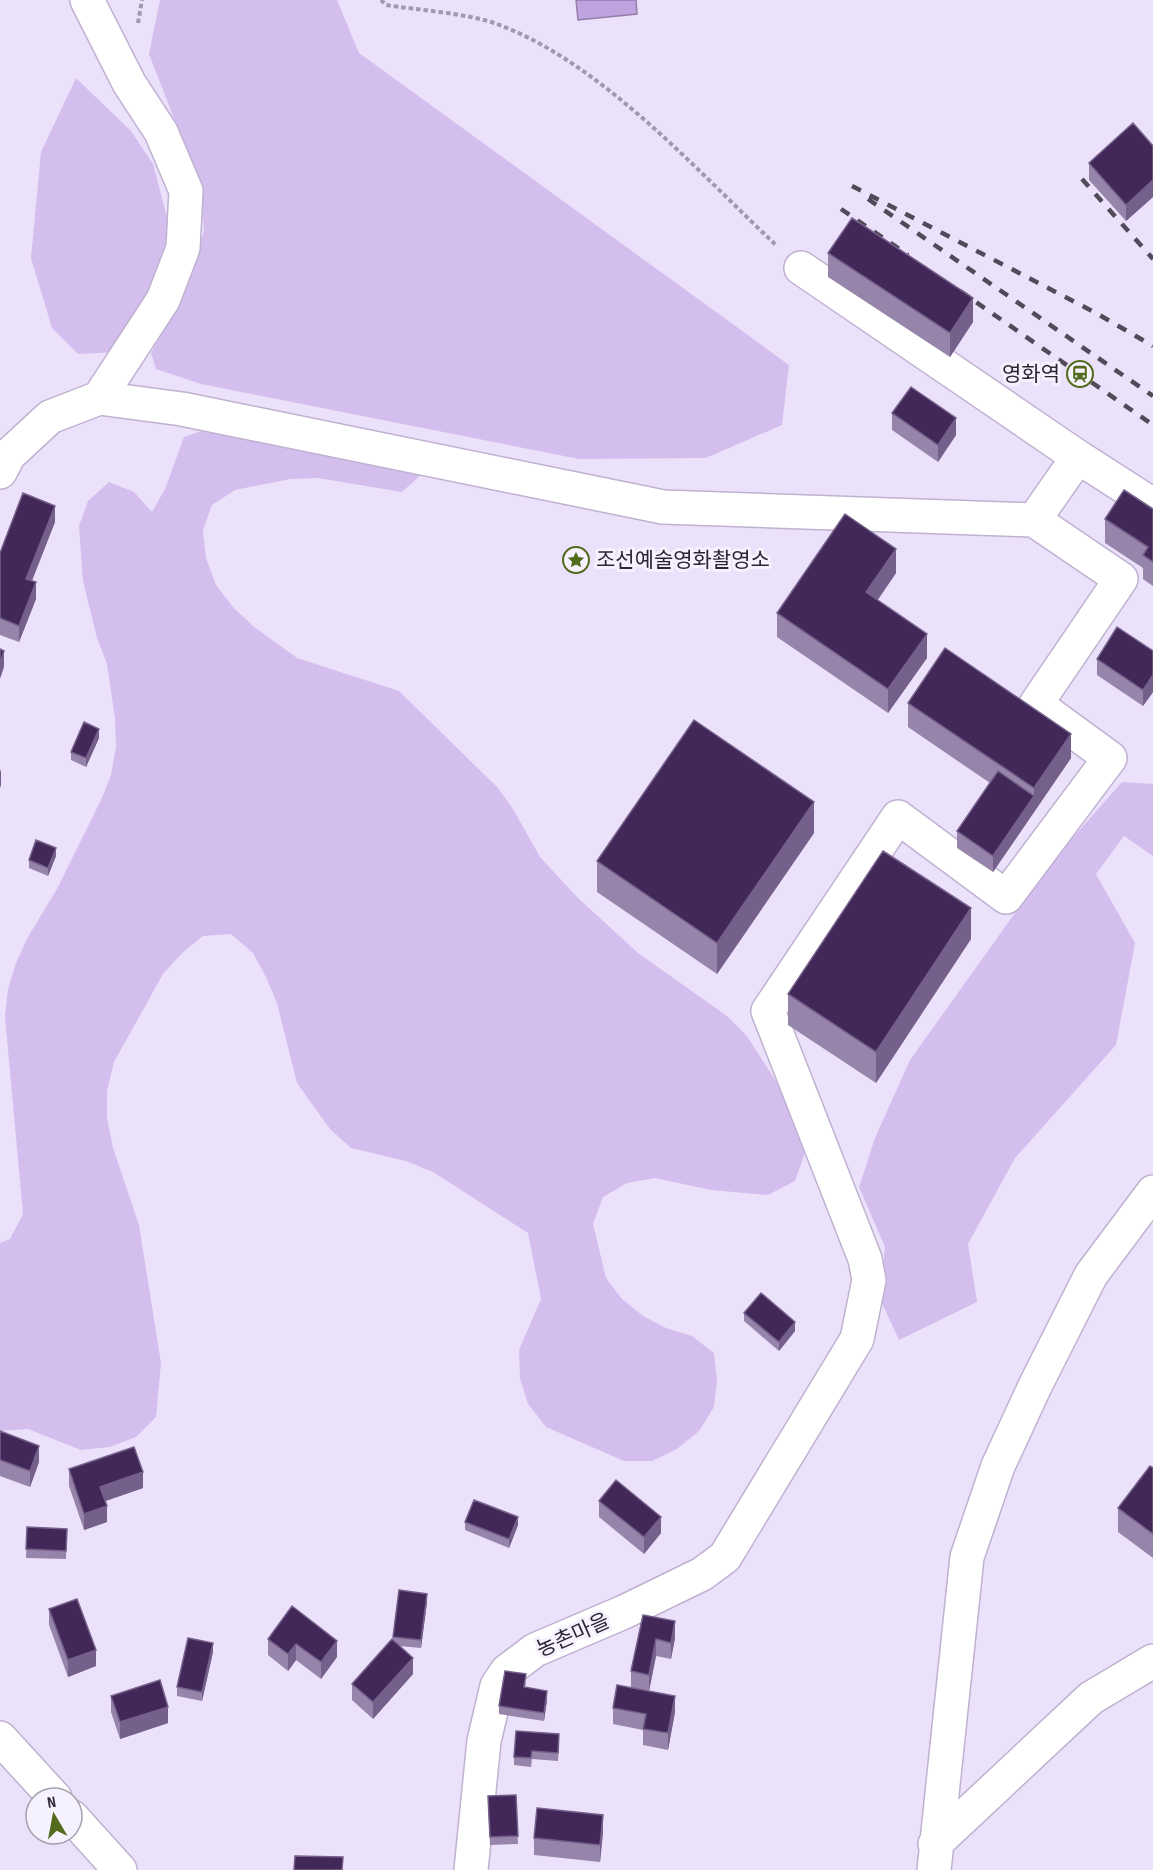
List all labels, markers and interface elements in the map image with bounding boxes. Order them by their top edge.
station icon: 영화역 [1065,359,1095,389]
place label: 영화역 [1002,362,1060,387]
place icon: 조선예술영화촬영소 [561,545,591,575]
place label: 조선예술영화촬영소 [596,548,770,573]
street label: 농촌마을 [533,1608,614,1663]
north arrow [24,1786,84,1846]
text: N [46,1793,58,1813]

